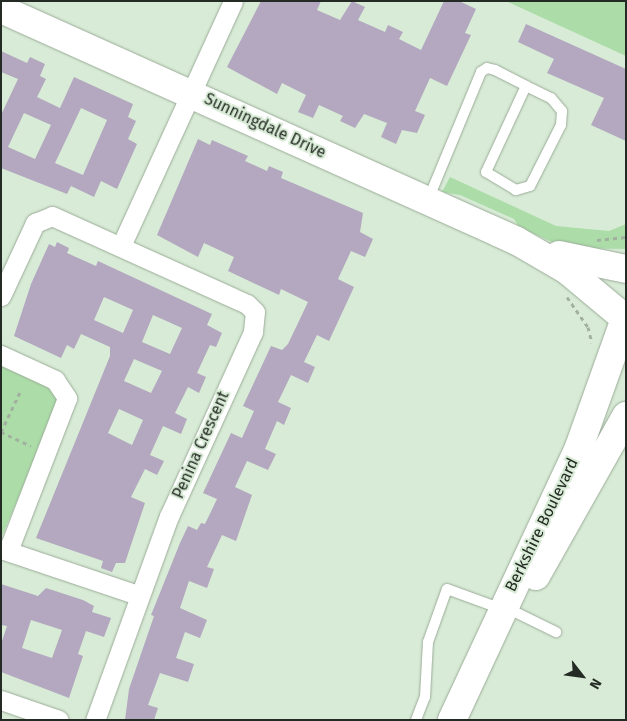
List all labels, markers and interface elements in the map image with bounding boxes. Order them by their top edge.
street label: Sunningdale Drive [201,89,329,163]
street label: Penina Crescent [169,388,233,502]
street label: Berkshire Boulevard [501,455,583,595]
north arrow [557,651,607,701]
text: N [586,675,605,692]

